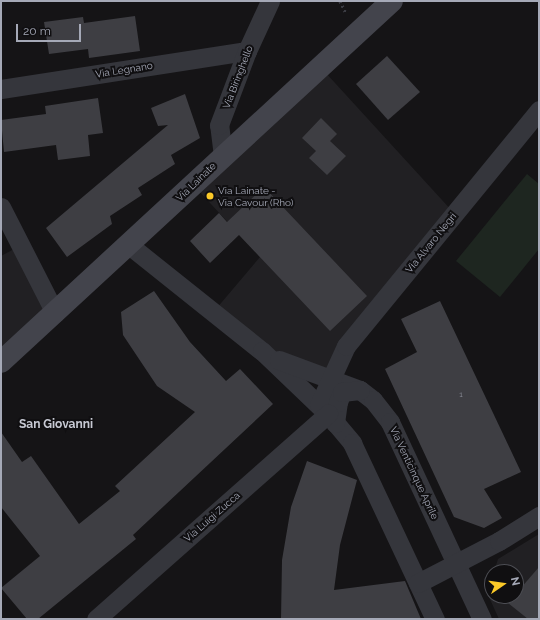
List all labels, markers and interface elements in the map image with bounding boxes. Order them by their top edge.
scale bar [18,16,83,42]
text: 20 m [23,24,51,38]
street label: Via Biringhello [220,44,256,110]
street label: Via Legnano [95,60,153,80]
street label: Via Lainate [174,160,218,204]
place label: Via Lainate - Via Cavour (Rho) [218,184,294,208]
marker: Via Lainate - Via Cavour (Rho) [205,191,215,201]
street label: Via Alvaro Negri [403,210,459,276]
house number: 1 [459,390,463,400]
district label: San Giovanni [19,418,93,432]
street label: Via Venticinque Aprile [387,424,441,522]
street label: Via Luigi Zucca [182,489,242,545]
north arrow [484,564,524,604]
text: N [508,576,522,587]

